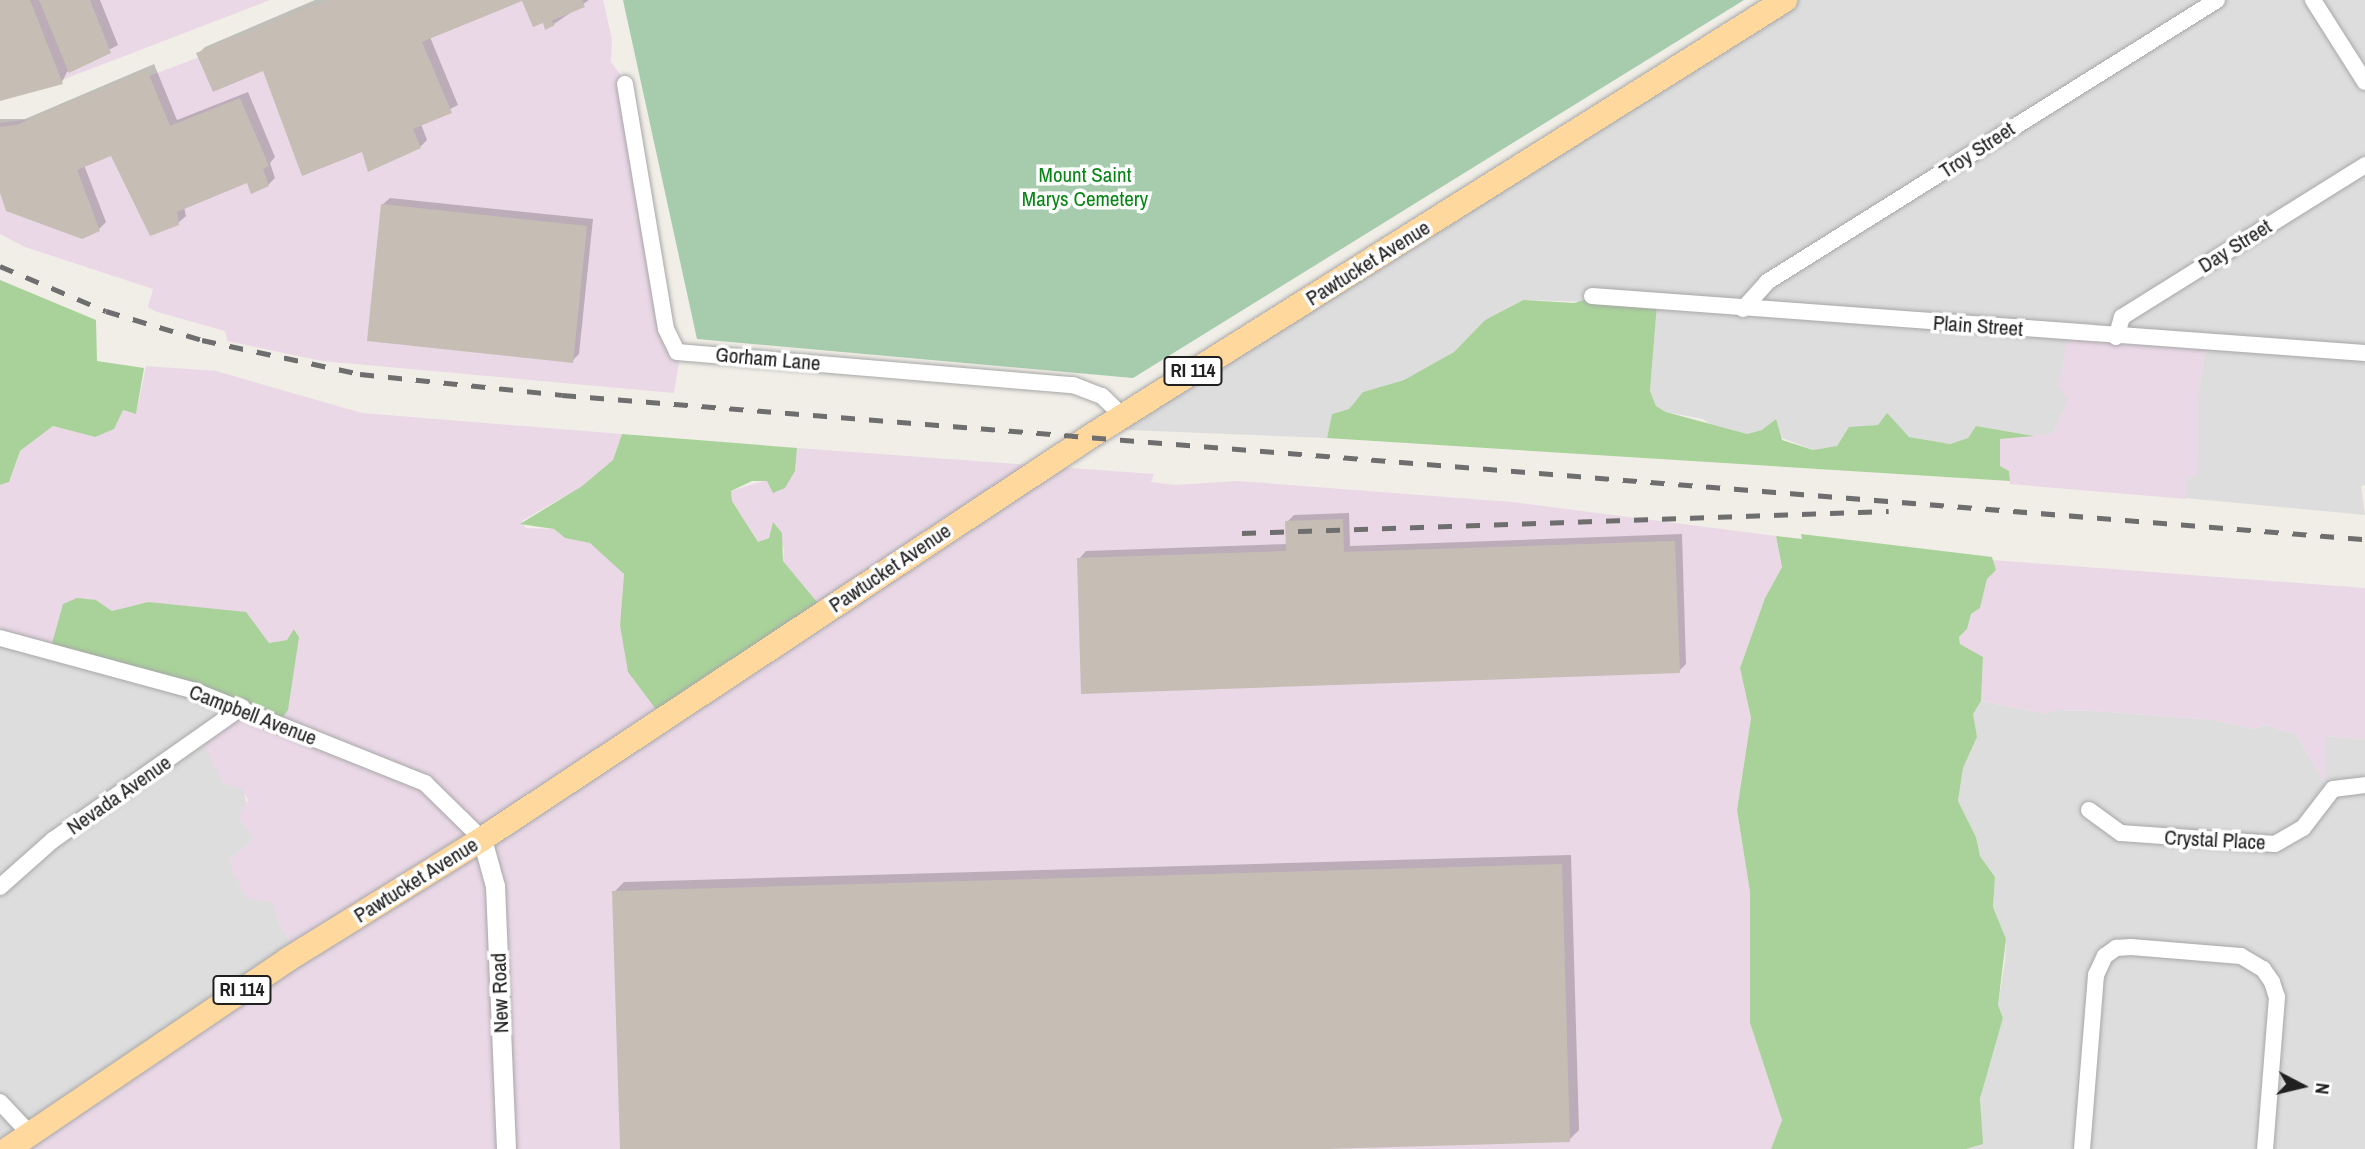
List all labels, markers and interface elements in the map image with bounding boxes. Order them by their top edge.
street label: Troy Street [1935,116,2019,184]
park label: Mount Saint Marys Cemetery [1022,162,1148,212]
street label: Day Street [2194,214,2276,278]
street label: Pawtucket Avenue [1301,215,1435,311]
street label: Plain Street [1932,310,2024,342]
street label: Gorham Lane [714,342,822,376]
road number: RI 114 [1163,356,1223,386]
street label: Pawtucket Avenue [824,518,956,618]
street label: Campbell Avenue [185,679,321,751]
street label: Nevada Avenue [62,750,176,840]
street label: Crystal Place [2164,825,2266,855]
street label: Pawtucket Avenue [349,832,483,928]
street label: New Road [486,952,514,1034]
road number: RI 114 [212,974,272,1006]
north arrow [2267,1051,2337,1121]
text: N [2309,1081,2336,1096]

